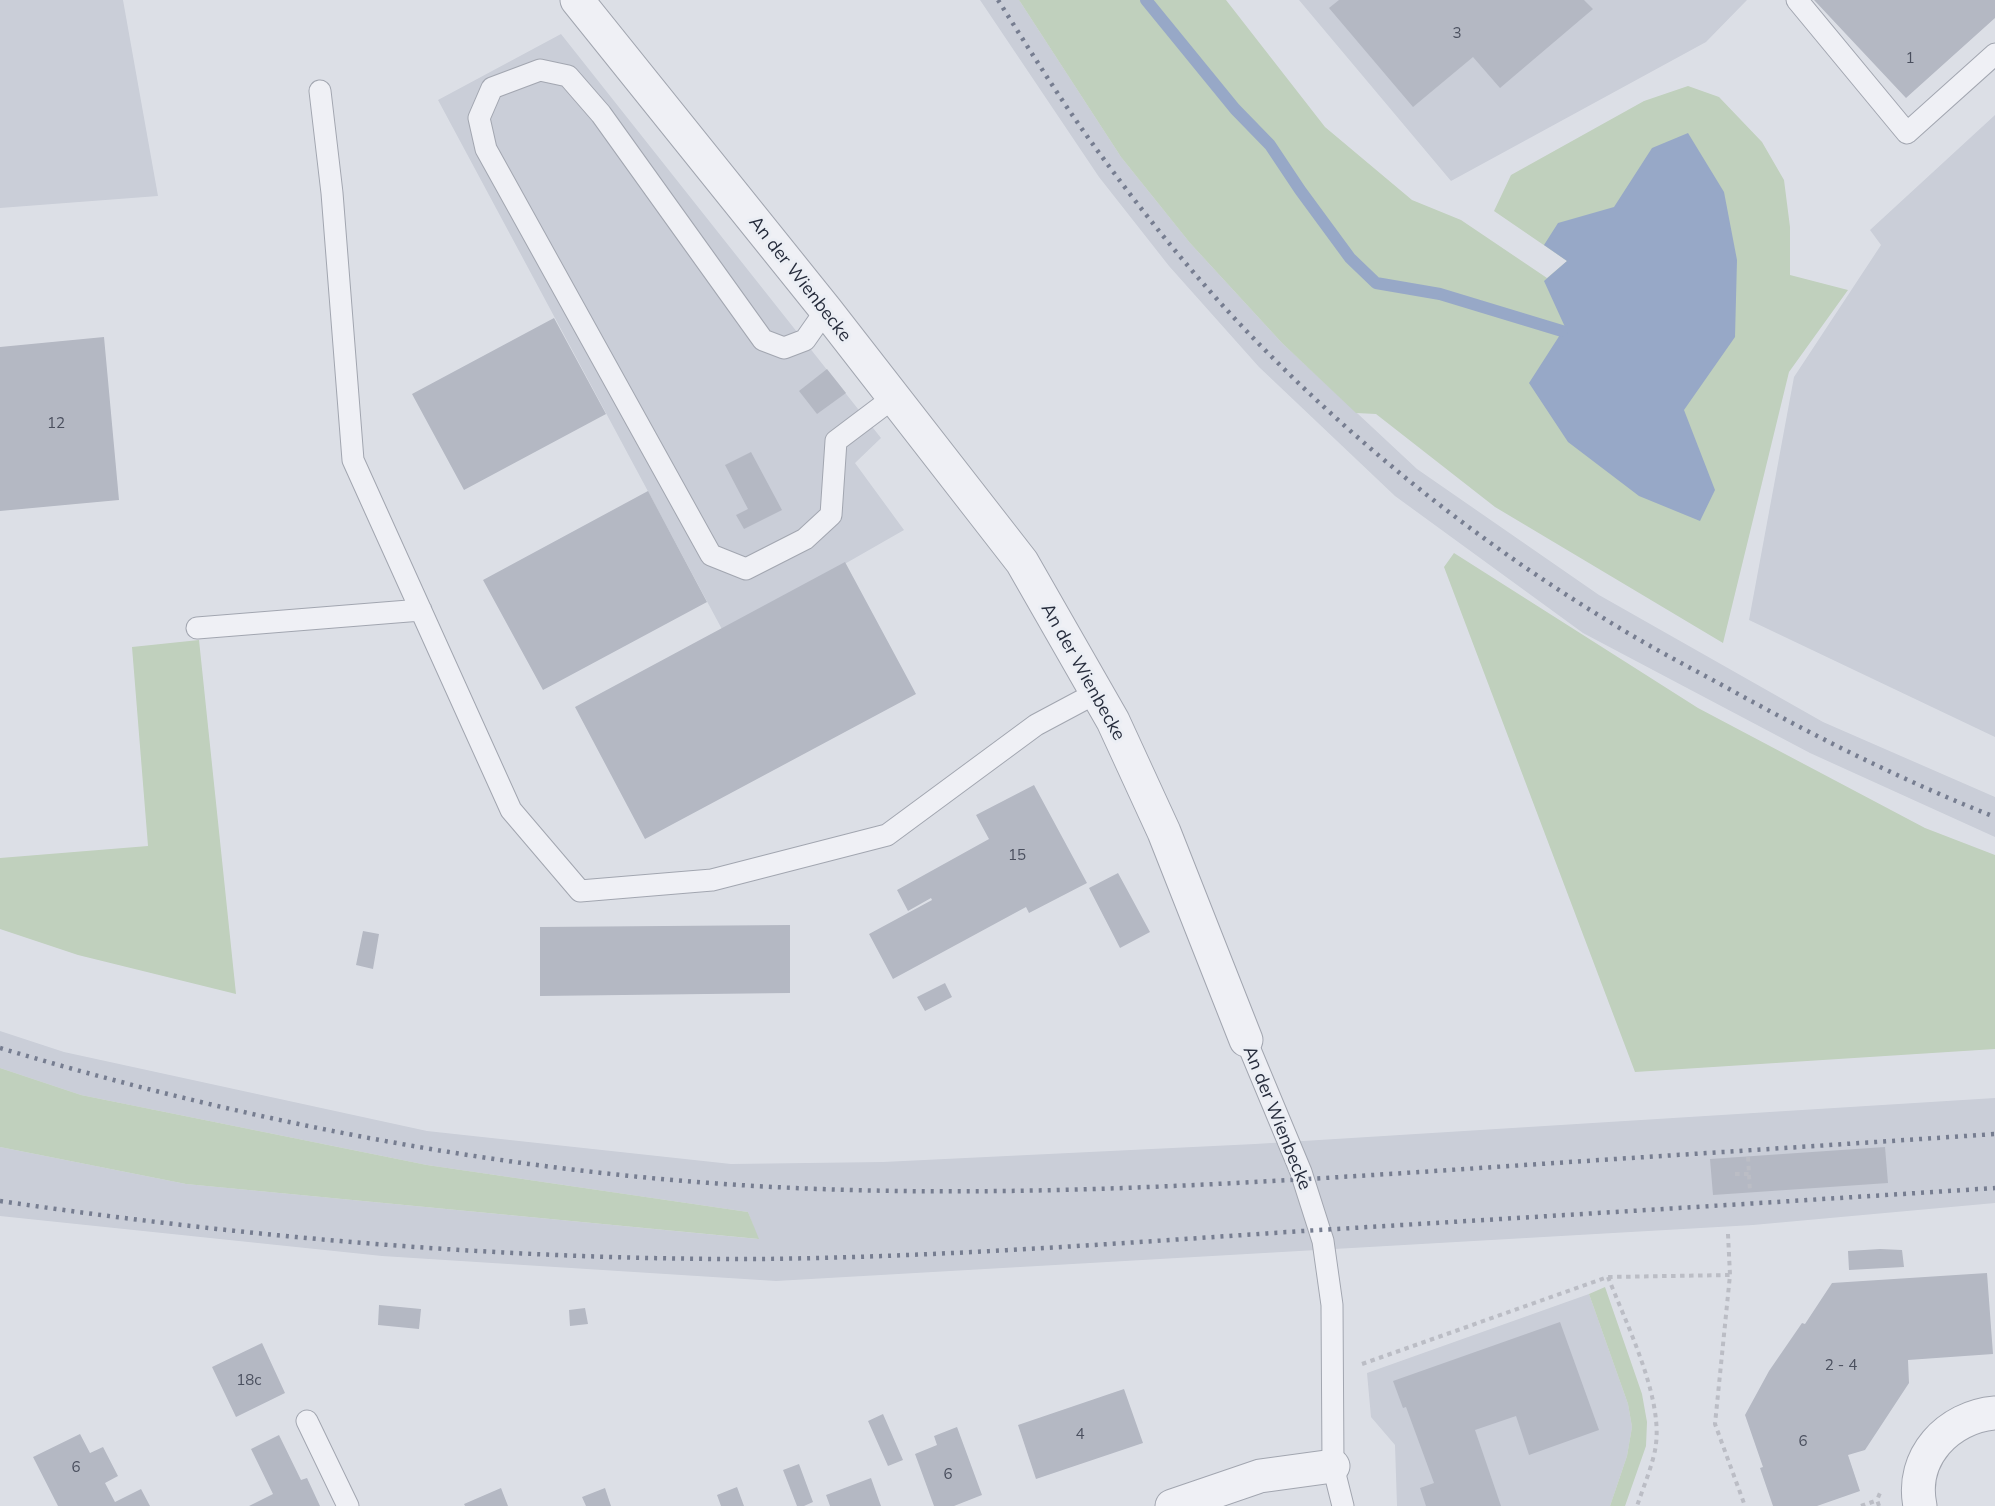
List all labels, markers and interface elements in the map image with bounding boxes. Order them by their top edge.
house number: 3 [1453,24,1461,42]
house number: 1 [1906,49,1914,67]
street label: An der Wienbecke [744,212,856,346]
house number: 12 [47,414,65,432]
street label: An der Wienbecke [1036,600,1130,744]
house number: 15 [1008,846,1026,864]
street label: An der Wienbecke [1238,1043,1316,1193]
house number: 2 - 4 [1825,1356,1857,1374]
house number: 18c [236,1371,262,1389]
house number: 4 [1076,1425,1084,1443]
house number: 6 [1799,1432,1807,1450]
house number: 6 [72,1458,80,1476]
house number: 6 [944,1465,952,1483]

